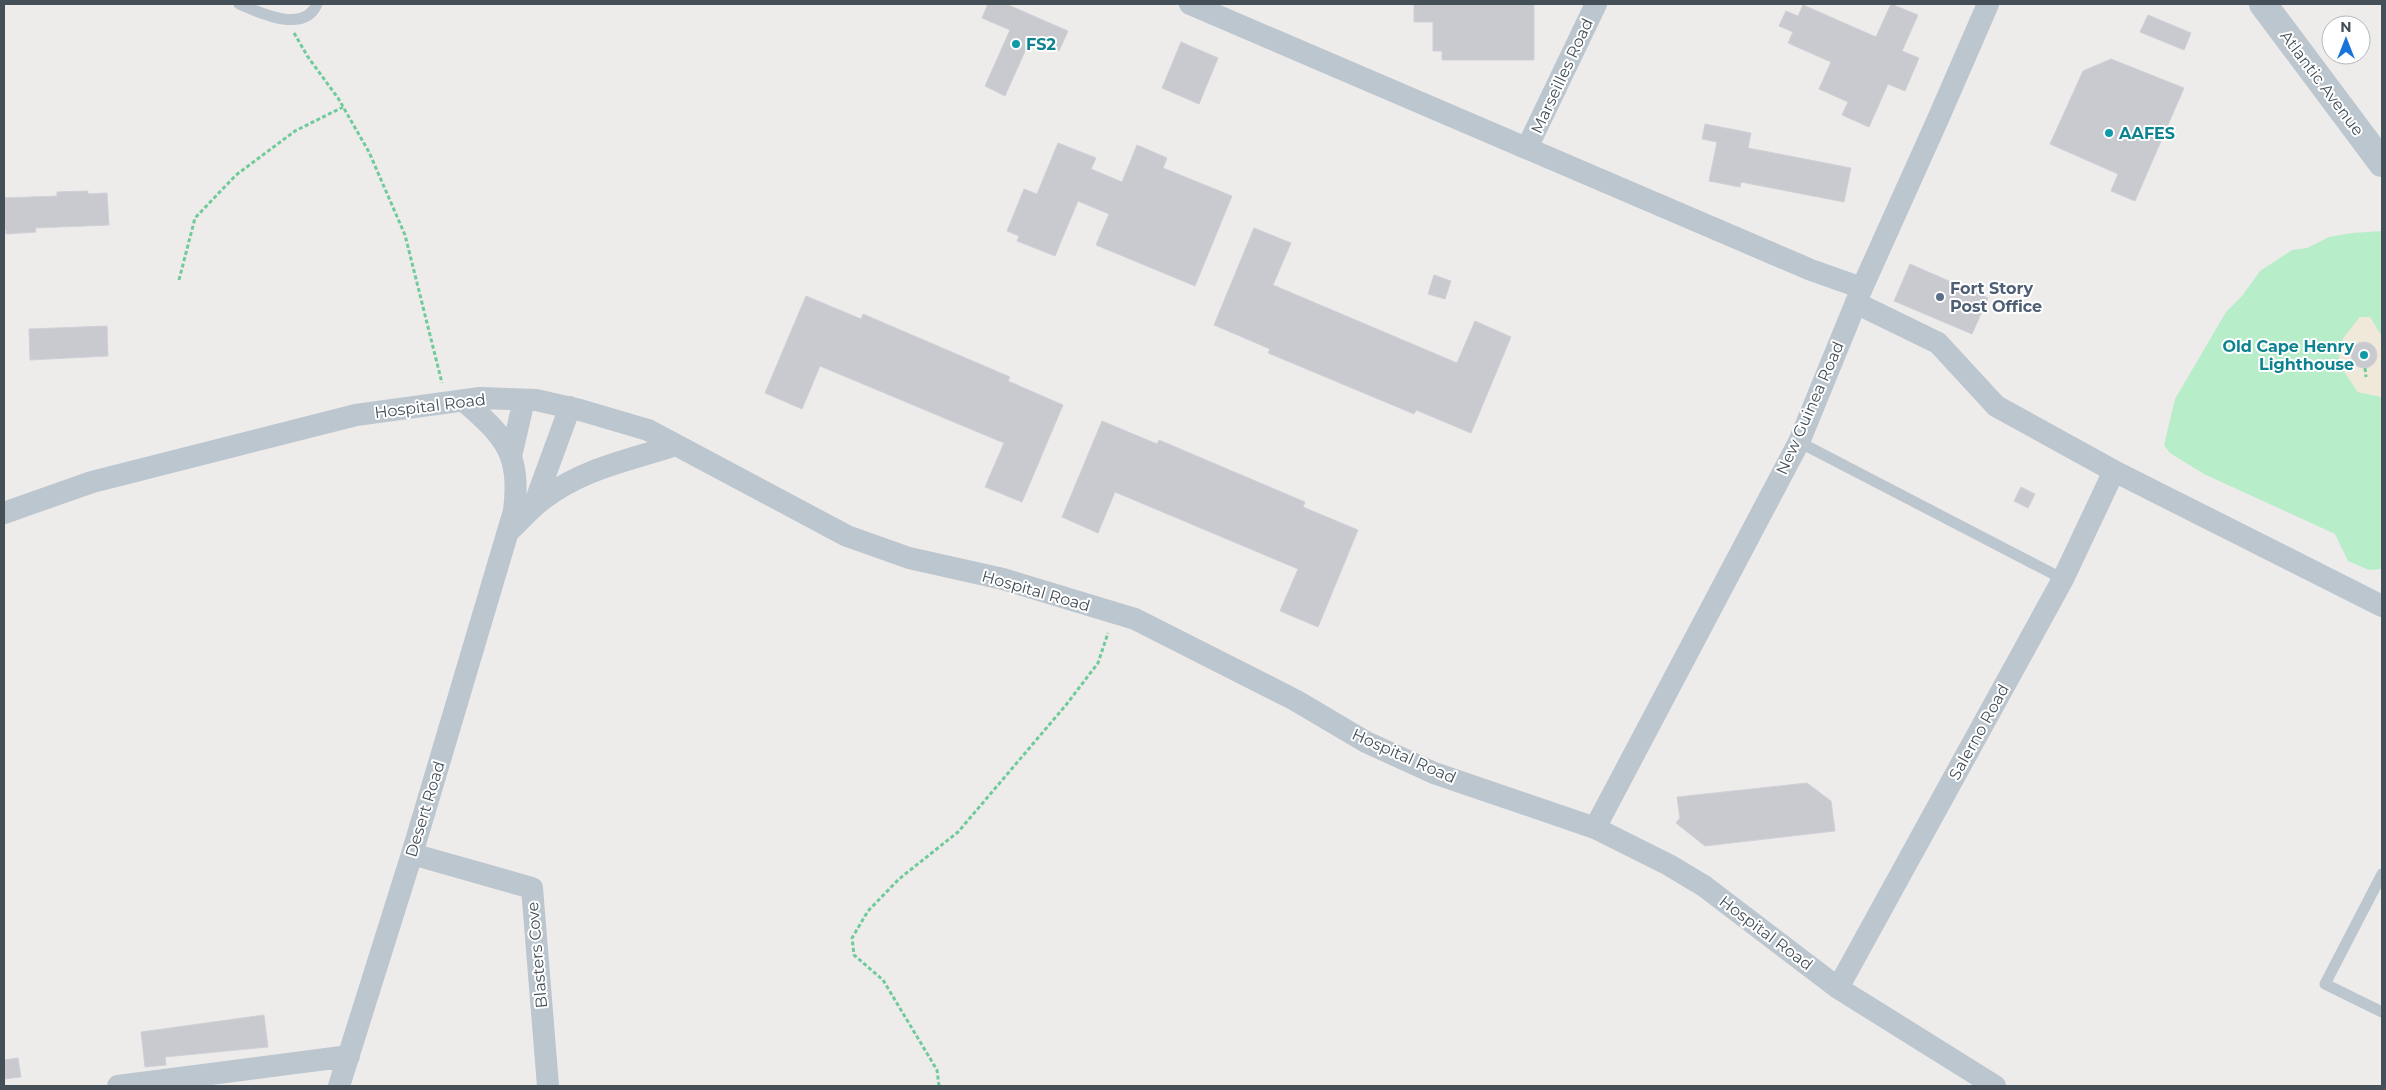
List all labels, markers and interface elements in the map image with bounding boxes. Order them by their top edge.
street label: Marseilles Road [1527,15,1597,137]
north arrow [2321,15,2371,65]
text: N [2340,18,2352,36]
street label: Atlantic Avenue [2276,27,2368,139]
place label: FS2 [1026,35,1056,54]
marker: FS2 [1010,38,1022,50]
place label: AAFES [2118,124,2175,143]
marker: AAFES [2103,127,2115,139]
place label: Fort Story Post Office [1950,279,2042,316]
marker: Fort Story Post Office [1934,291,1946,303]
place label: Old Cape Henry Lighthouse [2222,337,2354,374]
street label: New Guinea Road [1772,338,1848,478]
marker: Old Cape Henry Lighthouse [2358,349,2370,361]
street label: Hospital Road [373,390,487,422]
street label: Hospital Road [980,566,1092,616]
street label: Salerno Road [1945,681,2013,783]
street label: Hospital Road [1349,725,1459,787]
street label: Desert Road [401,759,449,859]
street label: Hospital Road [1716,892,1816,974]
street label: Blasters Cove [523,901,551,1009]

